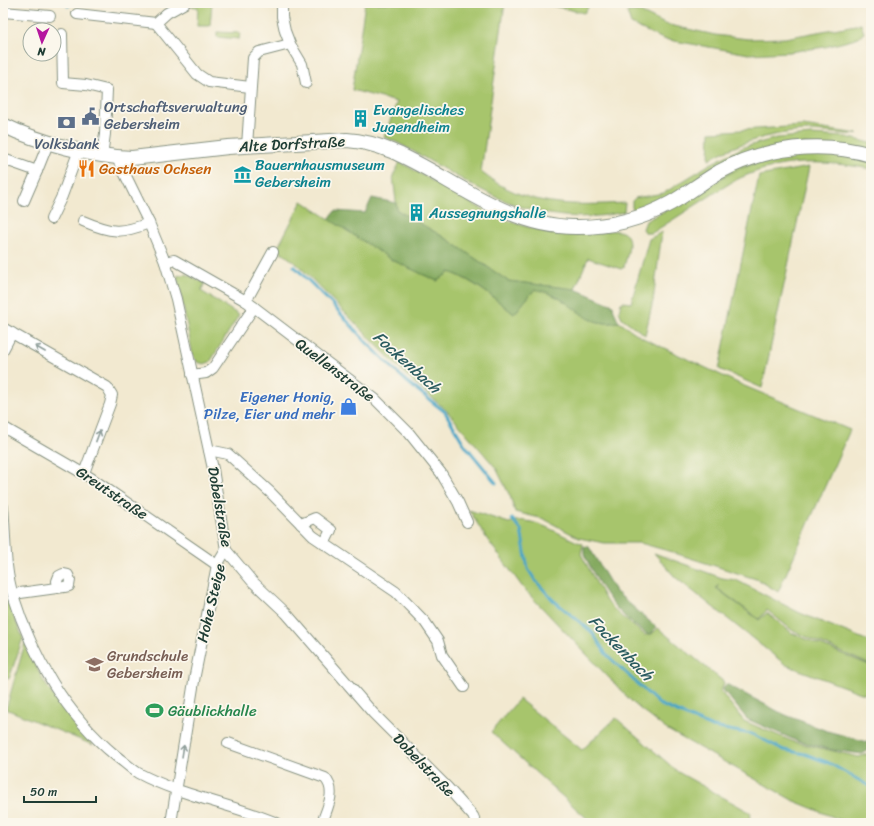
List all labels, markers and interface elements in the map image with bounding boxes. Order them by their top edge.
north arrow [22,22,62,62]
text: N [37,42,47,61]
place label: Ortschaftsverwaltung Gebersheim [104,94,248,137]
place label: Evangelisches Jugendheim [372,97,465,140]
public building icon: Ortschaftsverwaltung Gebersheim [81,106,101,126]
building icon: Evangelisches Jugendheim [350,109,370,129]
bank icon: Volksbank [57,113,77,133]
street label: Alte Dorfstraße [237,128,346,160]
place label: Volksbank [34,131,100,157]
place label: Bauernhausmuseum Gebersheim [255,152,385,195]
place label: Gasthaus Ochsen [99,156,211,182]
restaurant icon: Gasthaus Ochsen [76,159,96,179]
museum icon: Bauernhausmuseum Gebersheim [232,164,252,184]
place label: Aussegnungshalle [428,200,547,226]
building icon: Aussegnungshalle [406,203,426,223]
water label: Fockenbach [366,323,449,402]
street label: Quellenstraße [289,331,381,409]
one-way arrow [34,344,46,352]
place label: Eigener Honig, Pilze, Eier und mehr [204,384,336,427]
shop icon: Eigener Honig, Pilze, Eier und mehr [338,396,358,416]
one-way arrow [94,431,102,443]
street label: Greutstraße [71,459,154,527]
street label: Dobelstraße [200,465,240,550]
street label: Hohe Steige [189,561,233,645]
water label: Fockenbach [582,608,662,689]
place label: Grundschule Gebersheim [107,643,188,686]
school or university icon: Grundschule Gebersheim [84,655,104,675]
place label: Gäublickhalle [168,698,257,724]
sports icon: Gäublickhalle [145,701,165,721]
street label: Dobelstraße [386,727,462,803]
one-way arrow [179,745,187,758]
scale bar [24,778,96,804]
text: 50 m [30,781,57,803]

